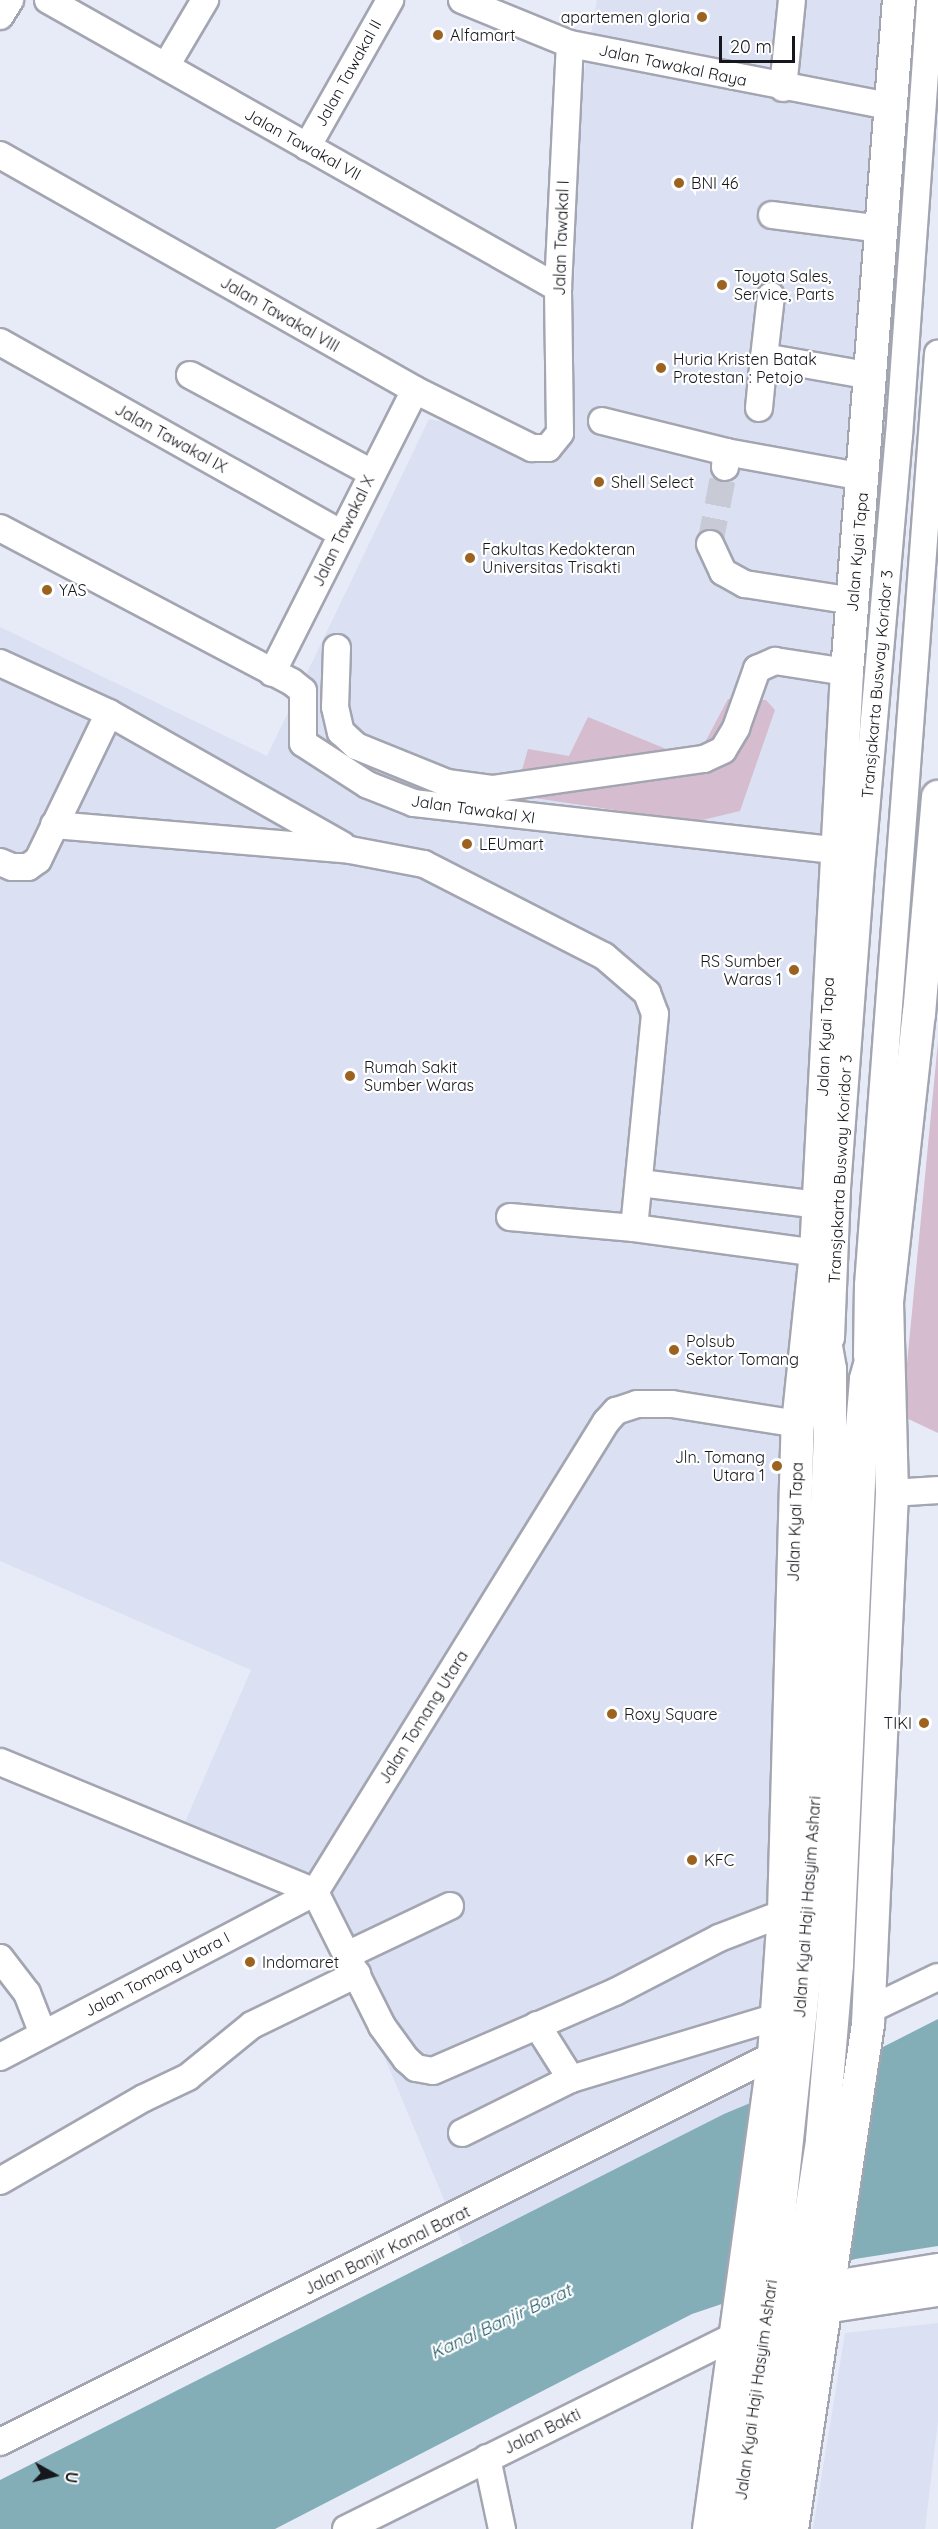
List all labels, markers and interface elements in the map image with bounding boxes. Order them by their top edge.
place label: apartemen gloria [561,7,690,27]
marker: apartemen gloria [695,10,709,24]
street label: Jalan Tawakal II [311,16,385,130]
scale bar [722,24,798,62]
place label: Alfamart [450,25,515,45]
marker: Alfamart [431,28,445,42]
text: 20 m [730,35,772,58]
street label: Jalan Tawakal Raya [597,40,749,90]
street label: Jalan Tawakal VII [241,104,365,184]
place label: BNI 46 [691,173,738,193]
marker: BNI 46 [672,176,686,190]
street label: Jalan Tawakal I [549,180,573,296]
place label: Toyota Sales, Service, Parts [734,266,834,304]
street label: Jalan Tawakal VIII [217,272,343,356]
marker: Toyota Sales, Service, Parts [715,278,729,292]
place label: Huria Kristen Batak Protestan : Petojo [673,349,817,387]
marker: Huria Kristen Batak Protestan : Petojo [654,361,668,375]
street label: Jalan Tawakal IX [112,399,230,477]
street label: Jalan Tawakal X [308,472,378,590]
place label: Shell Select [611,472,694,492]
marker: Shell Select [592,475,606,489]
street label: Jalan Kyai Tapa [842,491,872,613]
place label: Fakultas Kedokteran Universitas Trisakti [482,539,635,577]
marker: Fakultas Kedokteran Universitas Trisakti [463,551,477,565]
street label: Transjakarta Busway Koridor 3 [857,569,897,799]
place label: YAS [59,580,87,600]
marker: YAS [40,583,54,597]
street label: Jalan Tawakal XI [410,791,536,827]
place label: LEUmart [479,834,544,854]
marker: LEUmart [460,837,474,851]
place label: RS Sumber Waras 1 [700,951,782,989]
marker: RS Sumber Waras 1 [787,963,801,977]
street label: Jalan Kyai Tapa [812,977,838,1097]
street label: Transjakarta Busway Koridor 3 [824,1054,856,1284]
place label: Rumah Sakit Sumber Waras [364,1057,474,1095]
marker: Rumah Sakit Sumber Waras [341,1067,359,1085]
place label: Polsub Sektor Tomang [686,1331,799,1369]
marker: Polsub Sektor Tomang [667,1343,681,1357]
place label: Jln. Tomang Utara 1 [675,1447,765,1485]
marker: Jln. Tomang Utara 1 [770,1459,784,1473]
street label: Jalan Kyai Tapa [783,1462,807,1582]
street label: Jalan Tomang Utara [374,1647,472,1787]
place label: Roxy Square [624,1704,718,1724]
marker: Roxy Square [605,1707,619,1721]
place label: TIKI [884,1713,912,1733]
marker: TIKI [917,1716,931,1730]
street label: Jalan Kyai Haji Hasyim Ashari [790,1795,824,2019]
place label: KFC [704,1850,734,1870]
marker: KFC [685,1853,699,1867]
street label: Jalan Tomang Utara I [81,1928,233,2020]
place label: Indomaret [262,1952,339,1972]
marker: Indomaret [243,1955,257,1969]
street label: Jalan Banjir Kanal Barat [301,2201,473,2299]
street label: Jalan Kyai Haji Hasyim Ashari [731,2278,781,2502]
water label: Kanal Banjir Barat [427,2280,575,2364]
street label: Jalan Bakti [500,2404,584,2458]
north arrow [24,2445,84,2505]
text: U [61,2471,83,2484]

